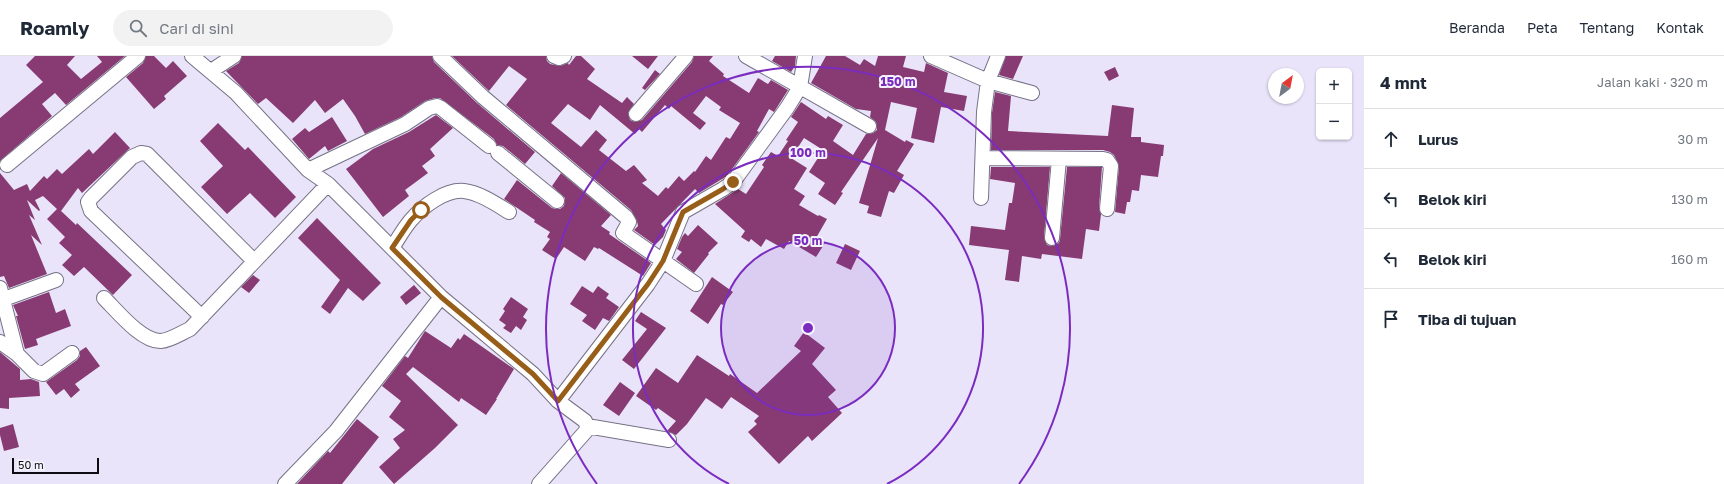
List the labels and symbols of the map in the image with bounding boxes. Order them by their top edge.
north arrow [1268,68,1304,104]
text: 150 m [881,74,915,89]
text: 100 m [790,145,826,160]
route end [724,173,742,191]
route start [412,201,430,219]
text: 50 m [794,233,822,248]
centre of rings [801,321,815,335]
scale bar [12,456,99,475]

